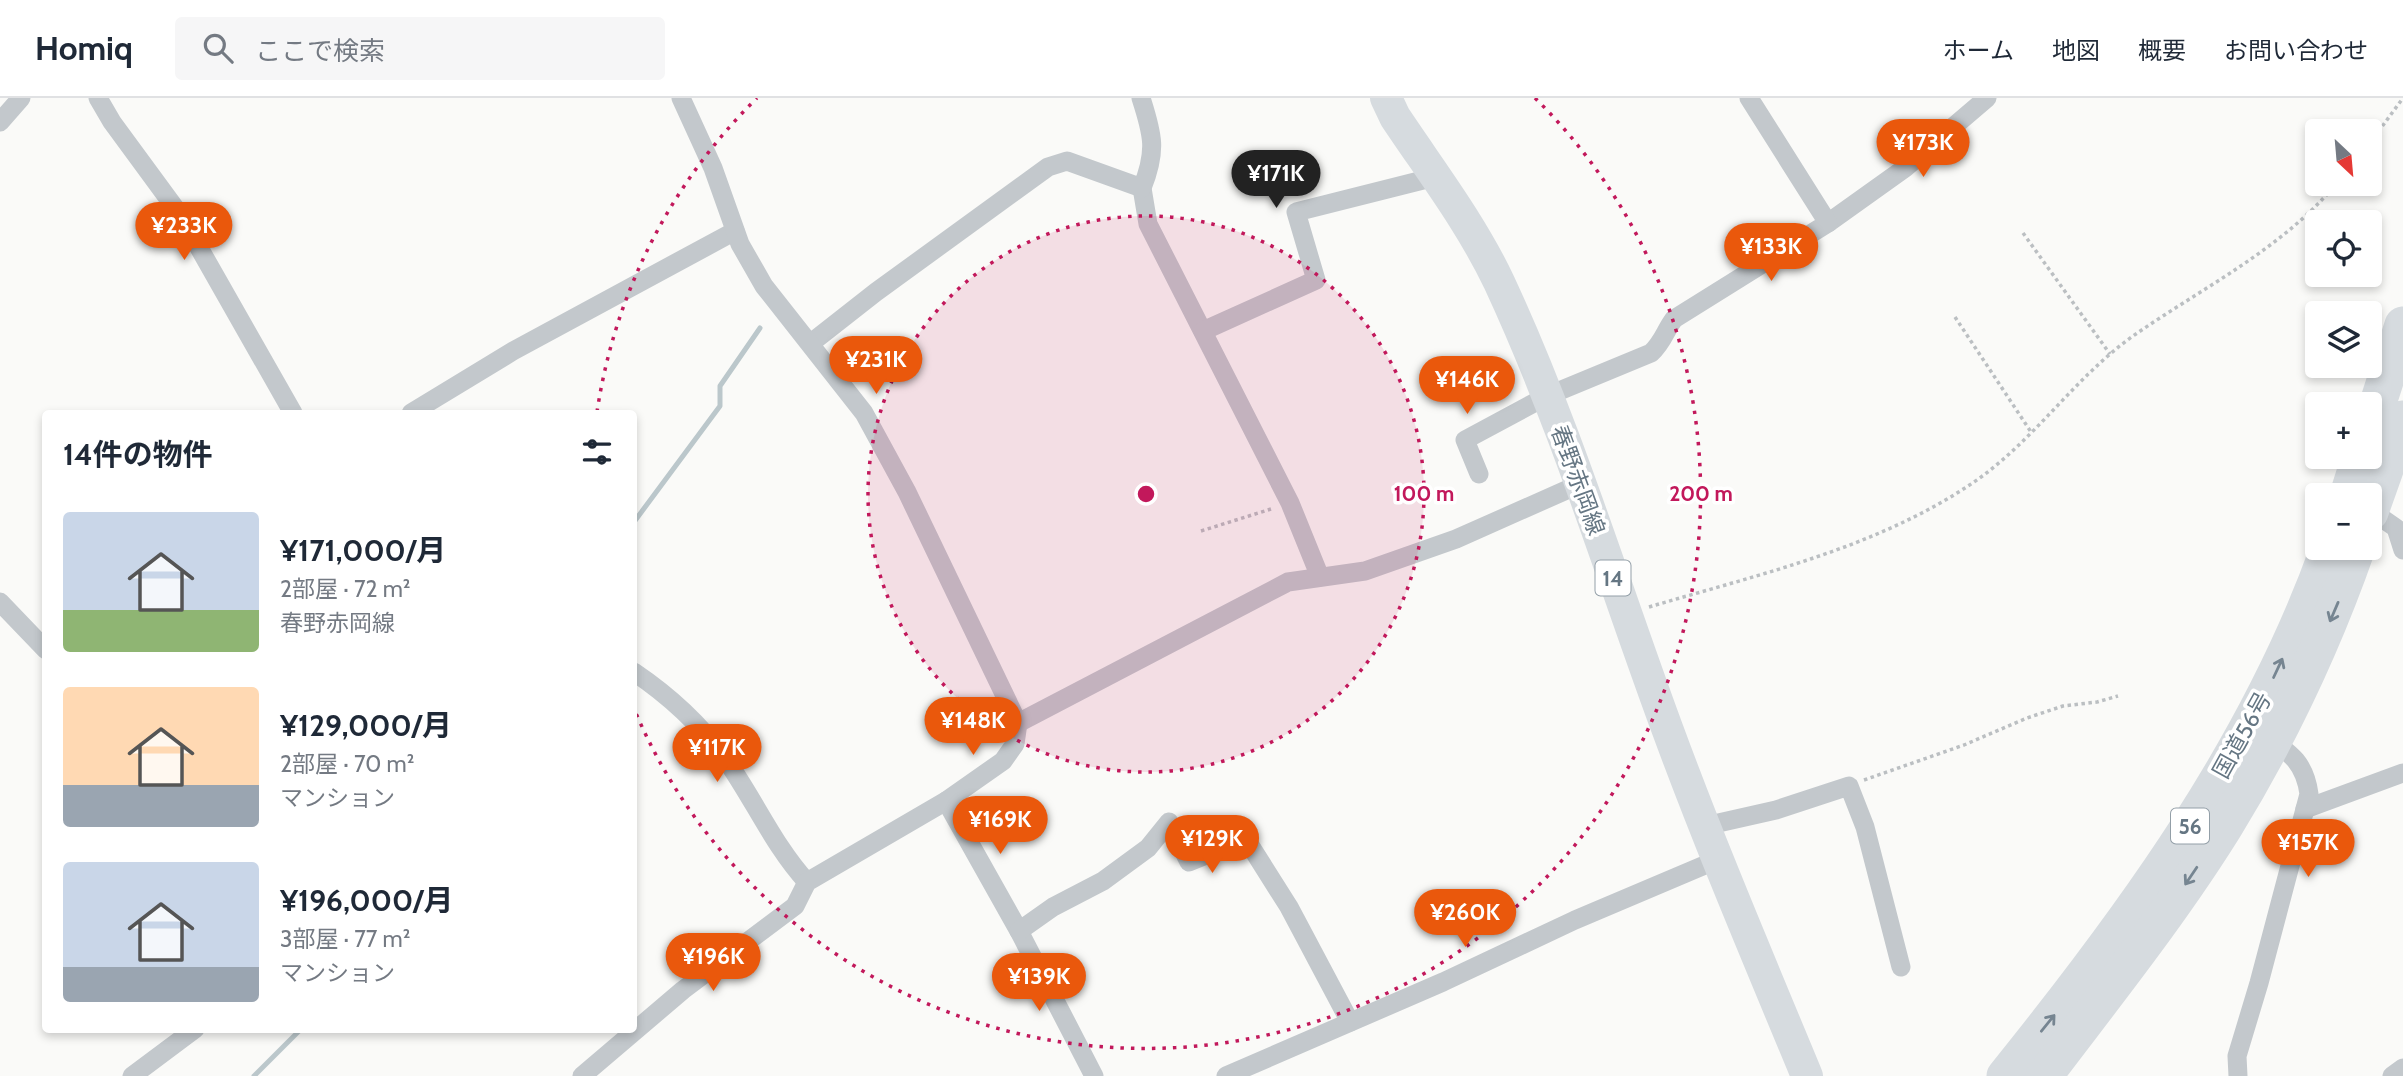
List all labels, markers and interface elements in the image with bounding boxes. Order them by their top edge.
search box [175,17,665,80]
text: Homiq [35,28,133,68]
icon: search [199,29,237,67]
text: ここで検索 [255,35,385,67]
text: ホーム [1943,36,2014,65]
text: 地図 [2052,36,2100,65]
text: 概要 [2138,36,2186,65]
text: お問い合わせ [2224,36,2368,65]
north arrow [2305,119,2382,196]
map controls [2305,119,2382,560]
pin: ¥173K [1874,120,1972,179]
text: ¥173K [1893,128,1953,156]
pin: ¥171K [1227,150,1325,210]
text: ¥171K [1247,159,1305,187]
pin: ¥233K [135,202,233,262]
button: locate [2305,210,2382,287]
text: ¥233K [151,211,217,239]
pin: ¥133K [1722,223,1820,283]
text: ¥133K [1740,232,1802,260]
button: layers [2305,301,2382,378]
pin: ¥231K [827,336,925,396]
text: ¥231K [845,345,907,373]
pin: ¥146K [1418,356,1516,416]
text: ¥146K [1435,365,1499,393]
button: + [2305,392,2382,469]
street label: 春野赤岡線 [1545,421,1611,539]
icon: filters [578,433,616,471]
text: 14件の物件 [63,436,213,473]
text: 100 m [1394,481,1454,506]
text: 200 m [1669,481,1733,506]
centre of rings [1134,482,1158,506]
button: − [2305,483,2382,560]
text: ¥171,000/月 [280,532,446,569]
icon: home [119,540,203,624]
road number: 14 [1596,560,1630,596]
text: 2部屋 · 72 m² [280,575,410,603]
one-way arrow [2327,601,2340,622]
text: 春野赤岡線 [280,609,395,637]
one-way arrow [2271,658,2285,679]
street label: 国道56号 [2207,687,2277,783]
pin: ¥148K [924,698,1022,757]
text: ¥148K [941,706,1005,734]
text: ¥129,000/月 [280,707,452,744]
icon: home [119,715,203,799]
pin: ¥117K [668,724,766,784]
text: ¥117K [688,733,746,761]
text: 2部屋 · 70 m² [280,750,414,778]
text: マンション [280,784,395,812]
pin: ¥169K [951,796,1049,856]
text: ¥169K [969,805,1031,833]
road number: 56 [2171,808,2209,844]
pin: ¥129K [1163,816,1261,875]
pin: ¥157K [2259,820,2357,879]
text: ¥129K [1181,824,1243,852]
text: ¥157K [2278,828,2338,856]
one-way arrow [2184,866,2198,885]
text: ¥196,000/月 [280,882,454,919]
icon: home [119,890,203,974]
pin: ¥260K [1416,890,1514,949]
text: ¥260K [1430,898,1500,926]
text: 3部屋 · 77 m² [280,925,410,953]
pin: ¥196K [664,934,762,993]
text: ¥196K [682,942,744,970]
pin: ¥139K [990,954,1088,1013]
text: マンション [280,959,395,987]
text: ¥139K [1008,962,1070,990]
one-way arrow [2040,1014,2056,1032]

